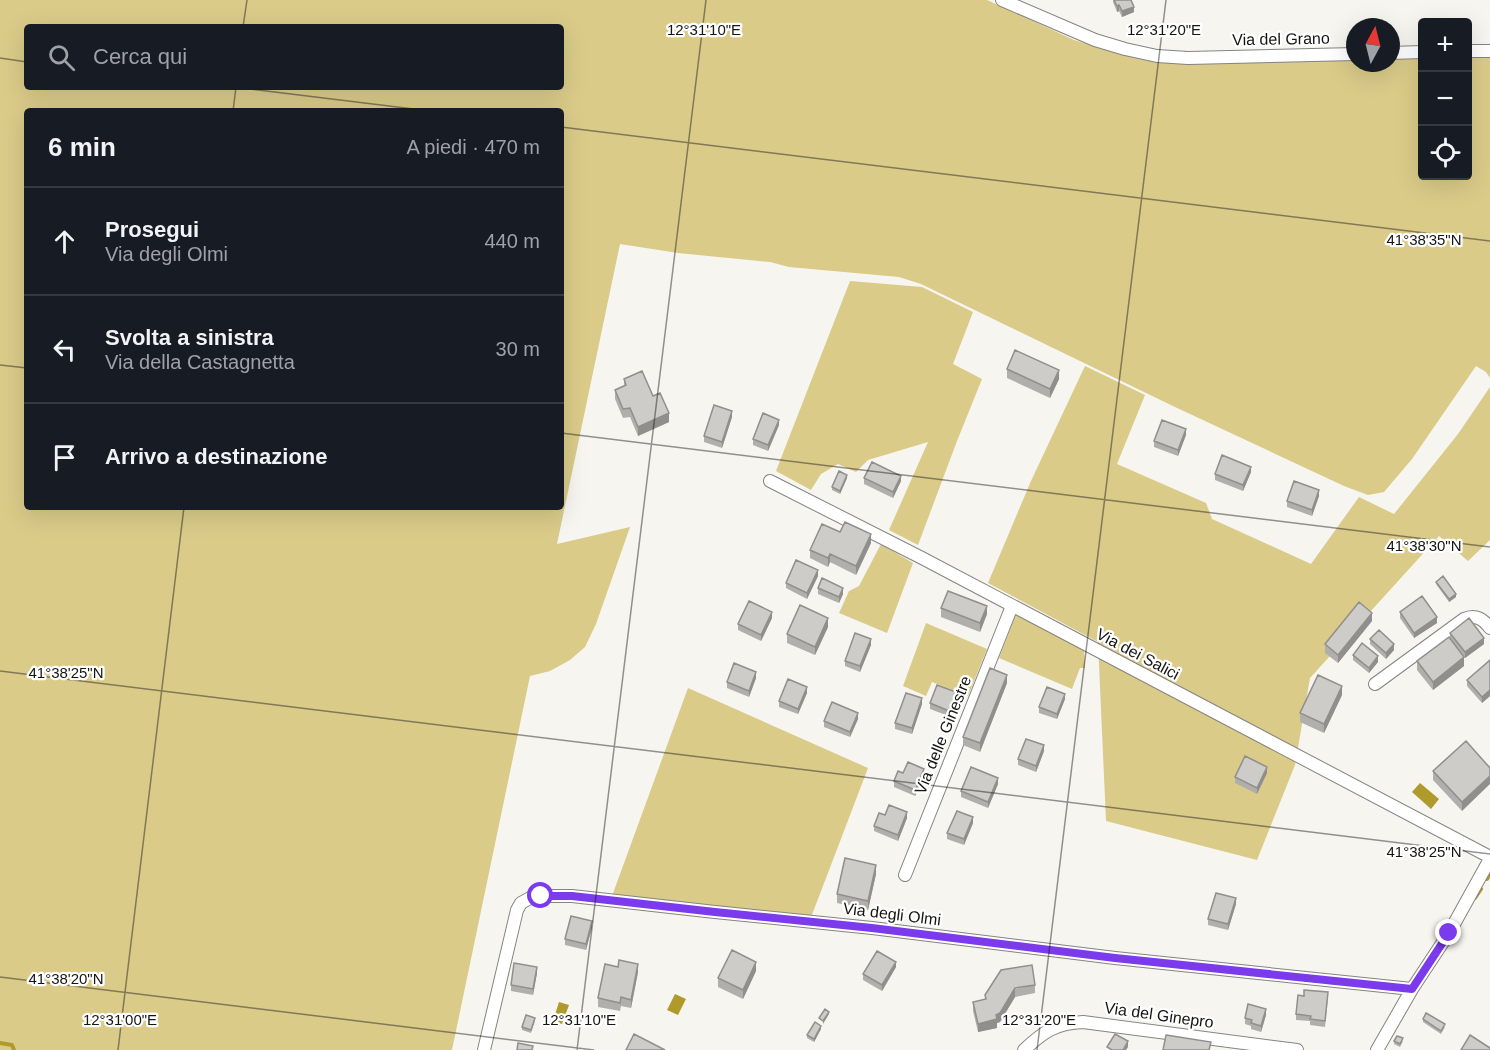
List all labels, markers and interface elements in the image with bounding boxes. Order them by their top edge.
north arrow [1346,18,1400,72]
map controls [1418,18,1472,180]
button: + [1418,18,1472,72]
text: 12°31'10"E [667,21,741,38]
text: 12°31'20"E [1127,21,1201,38]
search box [24,24,564,90]
street label: Via del Grano [1232,30,1330,48]
icon: search [45,41,78,74]
text: Cerca qui [93,44,187,69]
button: − [1418,72,1472,126]
button: locate [1418,126,1472,180]
text: 6 min [48,132,116,162]
text: A piedi · 470 m [407,136,540,158]
text: Prosegui [105,217,199,242]
icon: ahead [48,225,81,258]
text: 440 m [484,230,540,252]
text: 41°38'35"N [1386,231,1462,248]
text: Via degli Olmi [105,243,228,265]
text: Svolta a sinistra [105,325,274,350]
icon: left [48,333,81,366]
text: 30 m [496,338,540,360]
text: Via della Castagnetta [105,351,295,373]
icon: arrive [48,441,81,474]
text: Arrivo a destinazione [105,444,328,469]
text: 41°38'30"N [1386,537,1462,554]
street label: Via dei Salici [1094,625,1182,683]
text: 41°38'25"N [28,664,104,681]
street label: Via delle Ginestre [912,673,975,797]
text: 41°38'25"N [1386,843,1462,860]
route start [527,882,553,908]
street label: Via degli Olmi [842,900,942,928]
route end [1435,919,1461,945]
text: 41°38'20"N [28,970,104,987]
street label: Via del Ginepro [1103,999,1215,1031]
text: 12°31'00"E [83,1011,157,1028]
text: 12°31'10"E [542,1011,616,1028]
text: 12°31'20"E [1002,1011,1076,1028]

